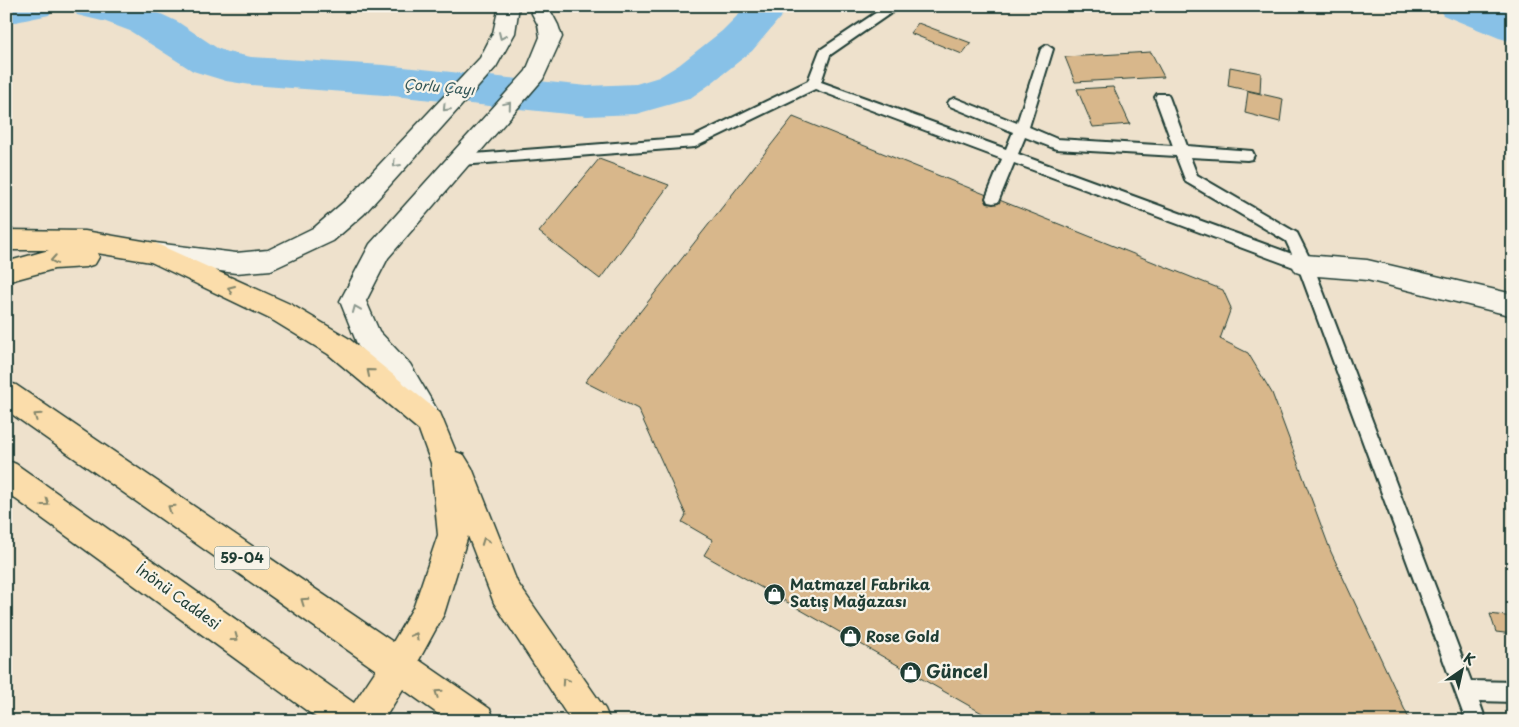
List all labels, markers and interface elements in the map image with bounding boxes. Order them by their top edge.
one-way arrow [498,30,508,39]
water label: Çorlu Çayı [403,73,476,100]
one-way arrow [443,102,452,111]
one-way arrow [503,102,511,111]
one-way arrow [392,158,401,167]
one-way arrow [50,254,59,264]
one-way arrow [227,285,236,296]
one-way arrow [352,305,363,314]
one-way arrow [366,369,375,378]
one-way arrow [34,413,43,422]
one-way arrow [40,497,49,505]
one-way arrow [167,505,177,514]
one-way arrow [481,537,492,546]
road number: 59-04 [214,546,270,570]
street label: İnönü Caddesi [132,557,226,634]
place label: Matmazel Fabrika Satış Mağazası [790,572,931,612]
shop icon: Matmazel Fabrika Satış Mağazası [762,582,786,606]
one-way arrow [301,598,310,607]
place label: Rose Gold [866,624,939,647]
shop icon: Rose Gold [838,625,862,649]
one-way arrow [229,632,239,641]
one-way arrow [409,632,419,641]
north arrow [1436,644,1486,694]
text: K [1459,647,1480,670]
place label: Güncel [926,657,988,684]
shop icon: Güncel [898,660,922,684]
one-way arrow [562,678,571,687]
one-way arrow [434,690,444,699]

